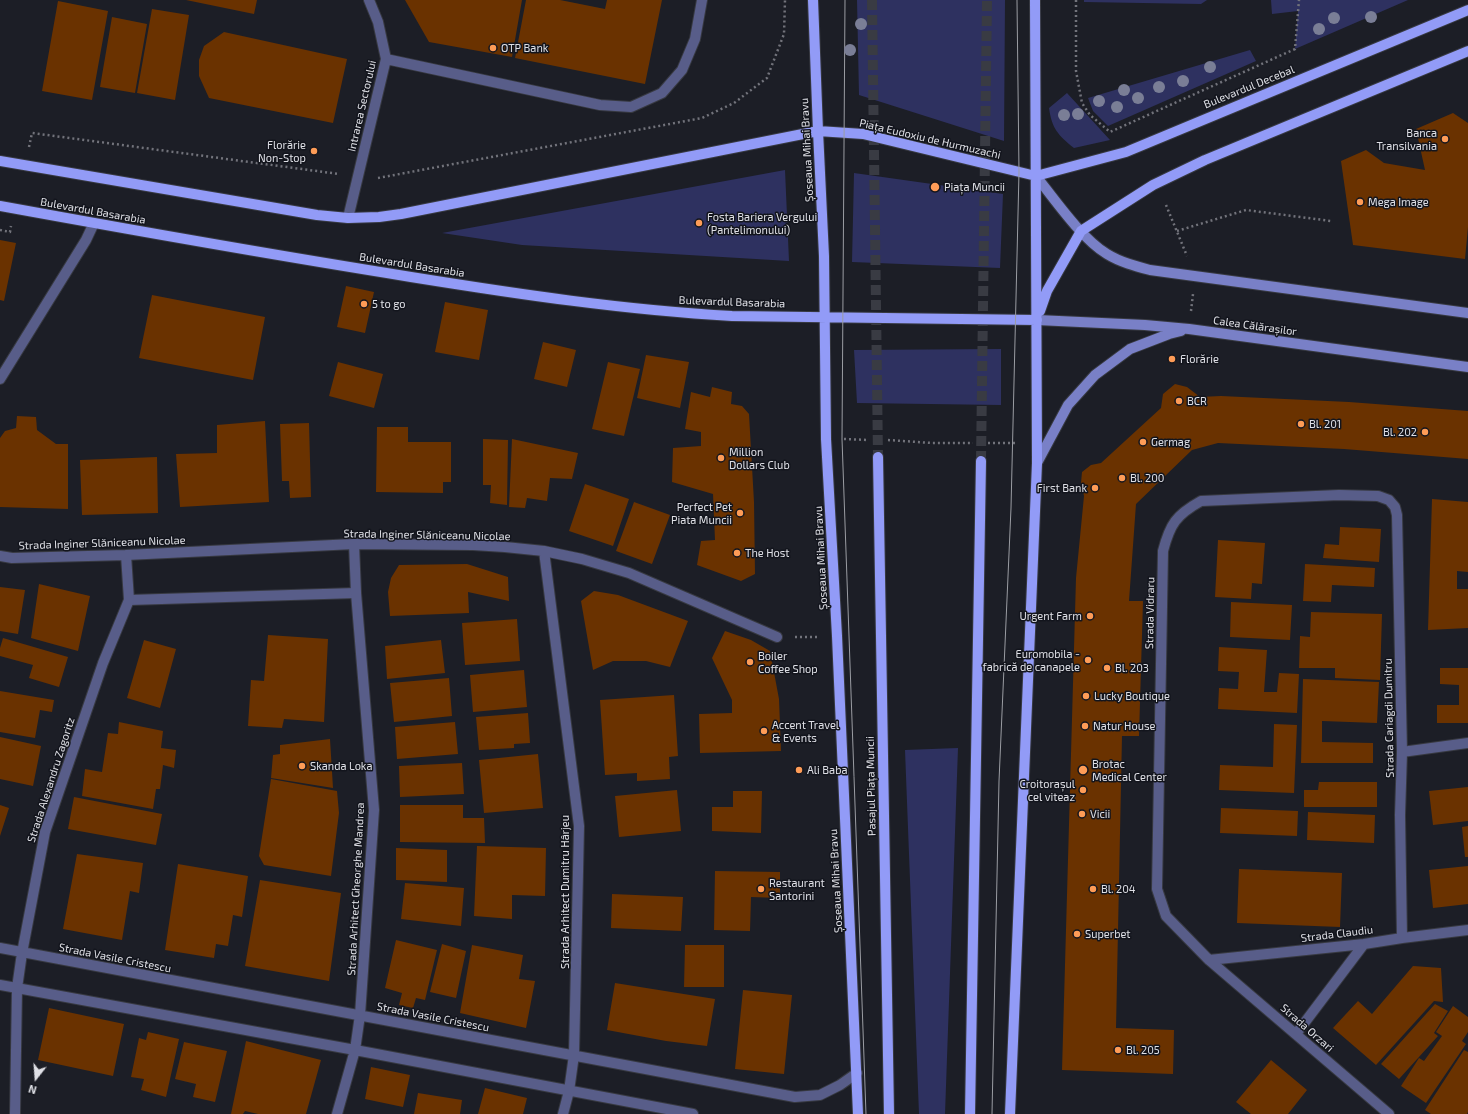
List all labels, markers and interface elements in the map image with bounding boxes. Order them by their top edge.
place label: OTP Bank [501,41,548,55]
marker: OTP Bank [488,43,498,53]
street label: Intrarea Sectorului [345,59,379,153]
street label: Bulevardul Decebal [1202,63,1296,111]
street label: Șoseaua Mihai Bravu [798,98,816,202]
street label: Piața Eudoxiu de Hurmuzachi [858,116,1002,162]
place label: Banca Transilvania [1376,126,1437,152]
marker: Banca Transilvania [1440,134,1450,144]
place label: Florărie Non-Stop [258,138,306,164]
marker: Florărie Non-Stop [309,146,319,156]
place label: Piața Muncii [944,180,1005,194]
marker: Piața Muncii [929,181,941,193]
street label: Bulevardul Basarabia [39,195,147,227]
place label: Mega Image [1368,195,1429,209]
marker: Mega Image [1355,197,1365,207]
place label: Fosta Bariera Vergului (Pantelimonului) [707,210,817,236]
marker: Fosta Bariera Vergului (Pantelimonului) [694,218,704,228]
street label: Bulevardul Basarabia [358,250,466,280]
street label: Bulevardul Basarabia [678,294,786,310]
place label: 5 to go [372,297,406,311]
marker: 5 to go [359,299,369,309]
street label: Calea Călărașilor [1212,314,1298,338]
place label: Florărie [1180,352,1219,366]
marker: Florărie [1167,354,1177,364]
place label: BCR [1187,394,1207,408]
marker: BCR [1174,396,1184,406]
place label: Bl. 201 [1309,417,1341,431]
marker: Bl. 201 [1296,419,1306,429]
place label: Bl. 202 [1383,425,1417,439]
marker: Bl. 202 [1420,427,1430,437]
place label: Germag [1151,435,1190,449]
marker: Germag [1138,437,1148,447]
place label: Million Dollars Club [729,445,790,471]
marker: Million Dollars Club [716,453,726,463]
place label: Bl. 200 [1130,471,1165,485]
marker: Bl. 200 [1117,473,1127,483]
place label: First Bank [1037,481,1087,495]
marker: First Bank [1090,483,1100,493]
place label: Perfect Pet Piata Muncii [671,500,732,526]
street label: Șoseaua Mihai Bravu [812,506,830,610]
marker: Perfect Pet Piata Muncii [735,508,745,518]
street label: Strada Inginer Slăniceanu Nicolae [343,527,511,543]
street label: Strada Inginer Slăniceanu Nicolae [18,533,186,553]
place label: The Host [745,546,790,560]
marker: The Host [732,548,742,558]
street label: Strada Vidraru [1143,577,1157,649]
place label: Urgent Farm [1020,609,1082,623]
marker: Urgent Farm [1085,611,1095,621]
place label: Euromobila - fabrică de canapele [983,647,1080,673]
place label: Boiler Coffee Shop [758,649,818,675]
marker: Euromobila - fabrică de canapele [1083,655,1093,665]
marker: Boiler Coffee Shop [745,657,755,667]
street label: Strada Cariagdi Dumitru [1381,658,1397,778]
place label: Bl. 203 [1115,661,1149,675]
marker: Bl. 203 [1102,663,1112,673]
place label: Lucky Boutique [1094,689,1170,703]
marker: Lucky Boutique [1081,691,1091,701]
street label: Strada Alexandru Zagoritz [25,716,77,844]
place label: Accent Travel & Events [772,718,839,744]
place label: Natur House [1093,719,1155,733]
marker: Natur House [1080,721,1090,731]
marker: Accent Travel & Events [759,726,769,736]
street label: Pasajul Piața Muncii [864,736,878,836]
place label: Brotac Medical Center [1092,757,1167,783]
place label: Skanda Loka [310,759,373,773]
marker: Skanda Loka [297,761,307,771]
place label: Ali Baba [807,763,847,777]
marker: Brotac Medical Center [1077,764,1089,776]
marker: Ali Baba [794,765,804,775]
place label: Croitorașul cel viteaz [1019,777,1075,803]
marker: Croitorașul cel viteaz [1078,785,1088,795]
street label: Strada Arhitect Gheorghe Mandrea [345,802,367,976]
place label: Vicii [1090,807,1110,821]
marker: Vicii [1077,809,1087,819]
street label: Strada Arhitect Dumitru Hârjeu [558,815,572,969]
street label: Șoseaua Mihai Bravu [827,829,845,933]
place label: Restaurant Santorini [769,876,825,902]
place label: Bl. 204 [1101,882,1136,896]
marker: Restaurant Santorini [756,884,766,894]
marker: Bl. 204 [1088,884,1098,894]
street label: Strada Claudiu [1300,923,1374,945]
place label: Superbet [1085,927,1131,941]
marker: Superbet [1072,929,1082,939]
street label: Strada Vasile Cristescu [58,941,172,975]
street label: Strada Vasile Cristescu [376,1000,490,1034]
street label: Strada Orzari [1278,1001,1336,1055]
place label: Bl. 205 [1126,1043,1160,1057]
marker: Bl. 205 [1113,1045,1123,1055]
north arrow [16,1058,56,1098]
text: N [27,1083,38,1097]

